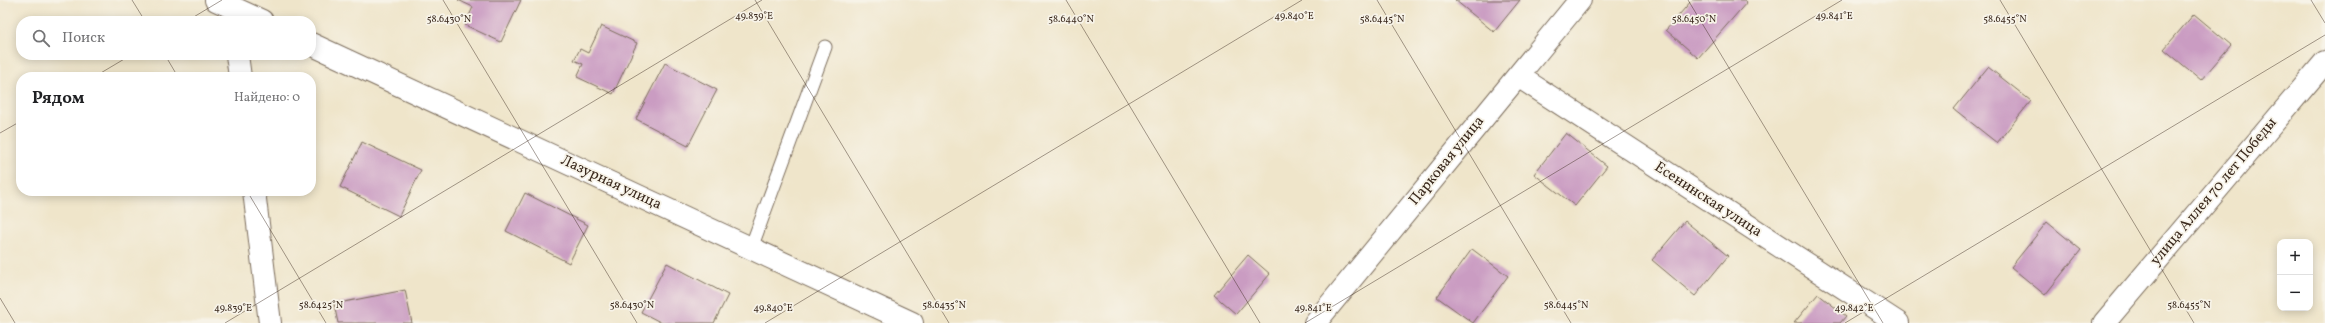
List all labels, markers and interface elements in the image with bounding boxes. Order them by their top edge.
text: 49.839°E [735,9,773,23]
text: 49.840°E [1274,9,1314,23]
text: 49.841°E [1815,9,1853,23]
text: 58.6430°N [427,12,472,26]
text: 58.6440°N [1048,12,1094,26]
text: 58.6445°N [1360,12,1405,26]
text: 58.6450°N [1672,12,1717,26]
text: 58.6455°N [1983,12,2027,26]
search box [16,16,316,60]
icon: search [30,27,52,49]
text: Поиск [62,28,105,49]
text: Рядом [32,87,85,110]
text: Найдено: 0 [234,89,300,107]
street label: Парковая улица [1404,112,1490,210]
street label: улица Аллея 70 лет Победы [2146,113,2282,270]
street label: Лазурная улица [557,150,665,216]
street label: Есенинская улица [1650,157,1766,243]
map controls [2277,239,2313,311]
button: + [2277,239,2313,275]
button: − [2277,275,2313,311]
text: 58.6425°N [299,298,344,312]
text: 58.6430°N [610,298,655,312]
text: 58.6435°N [922,298,966,312]
text: 58.6445°N [1544,298,1589,312]
text: 58.6455°N [2167,298,2211,312]
text: 49.839°E [214,301,252,315]
text: 49.840°E [753,301,793,315]
text: 49.841°E [1294,301,1332,315]
text: 49.842°E [1835,301,1873,315]

